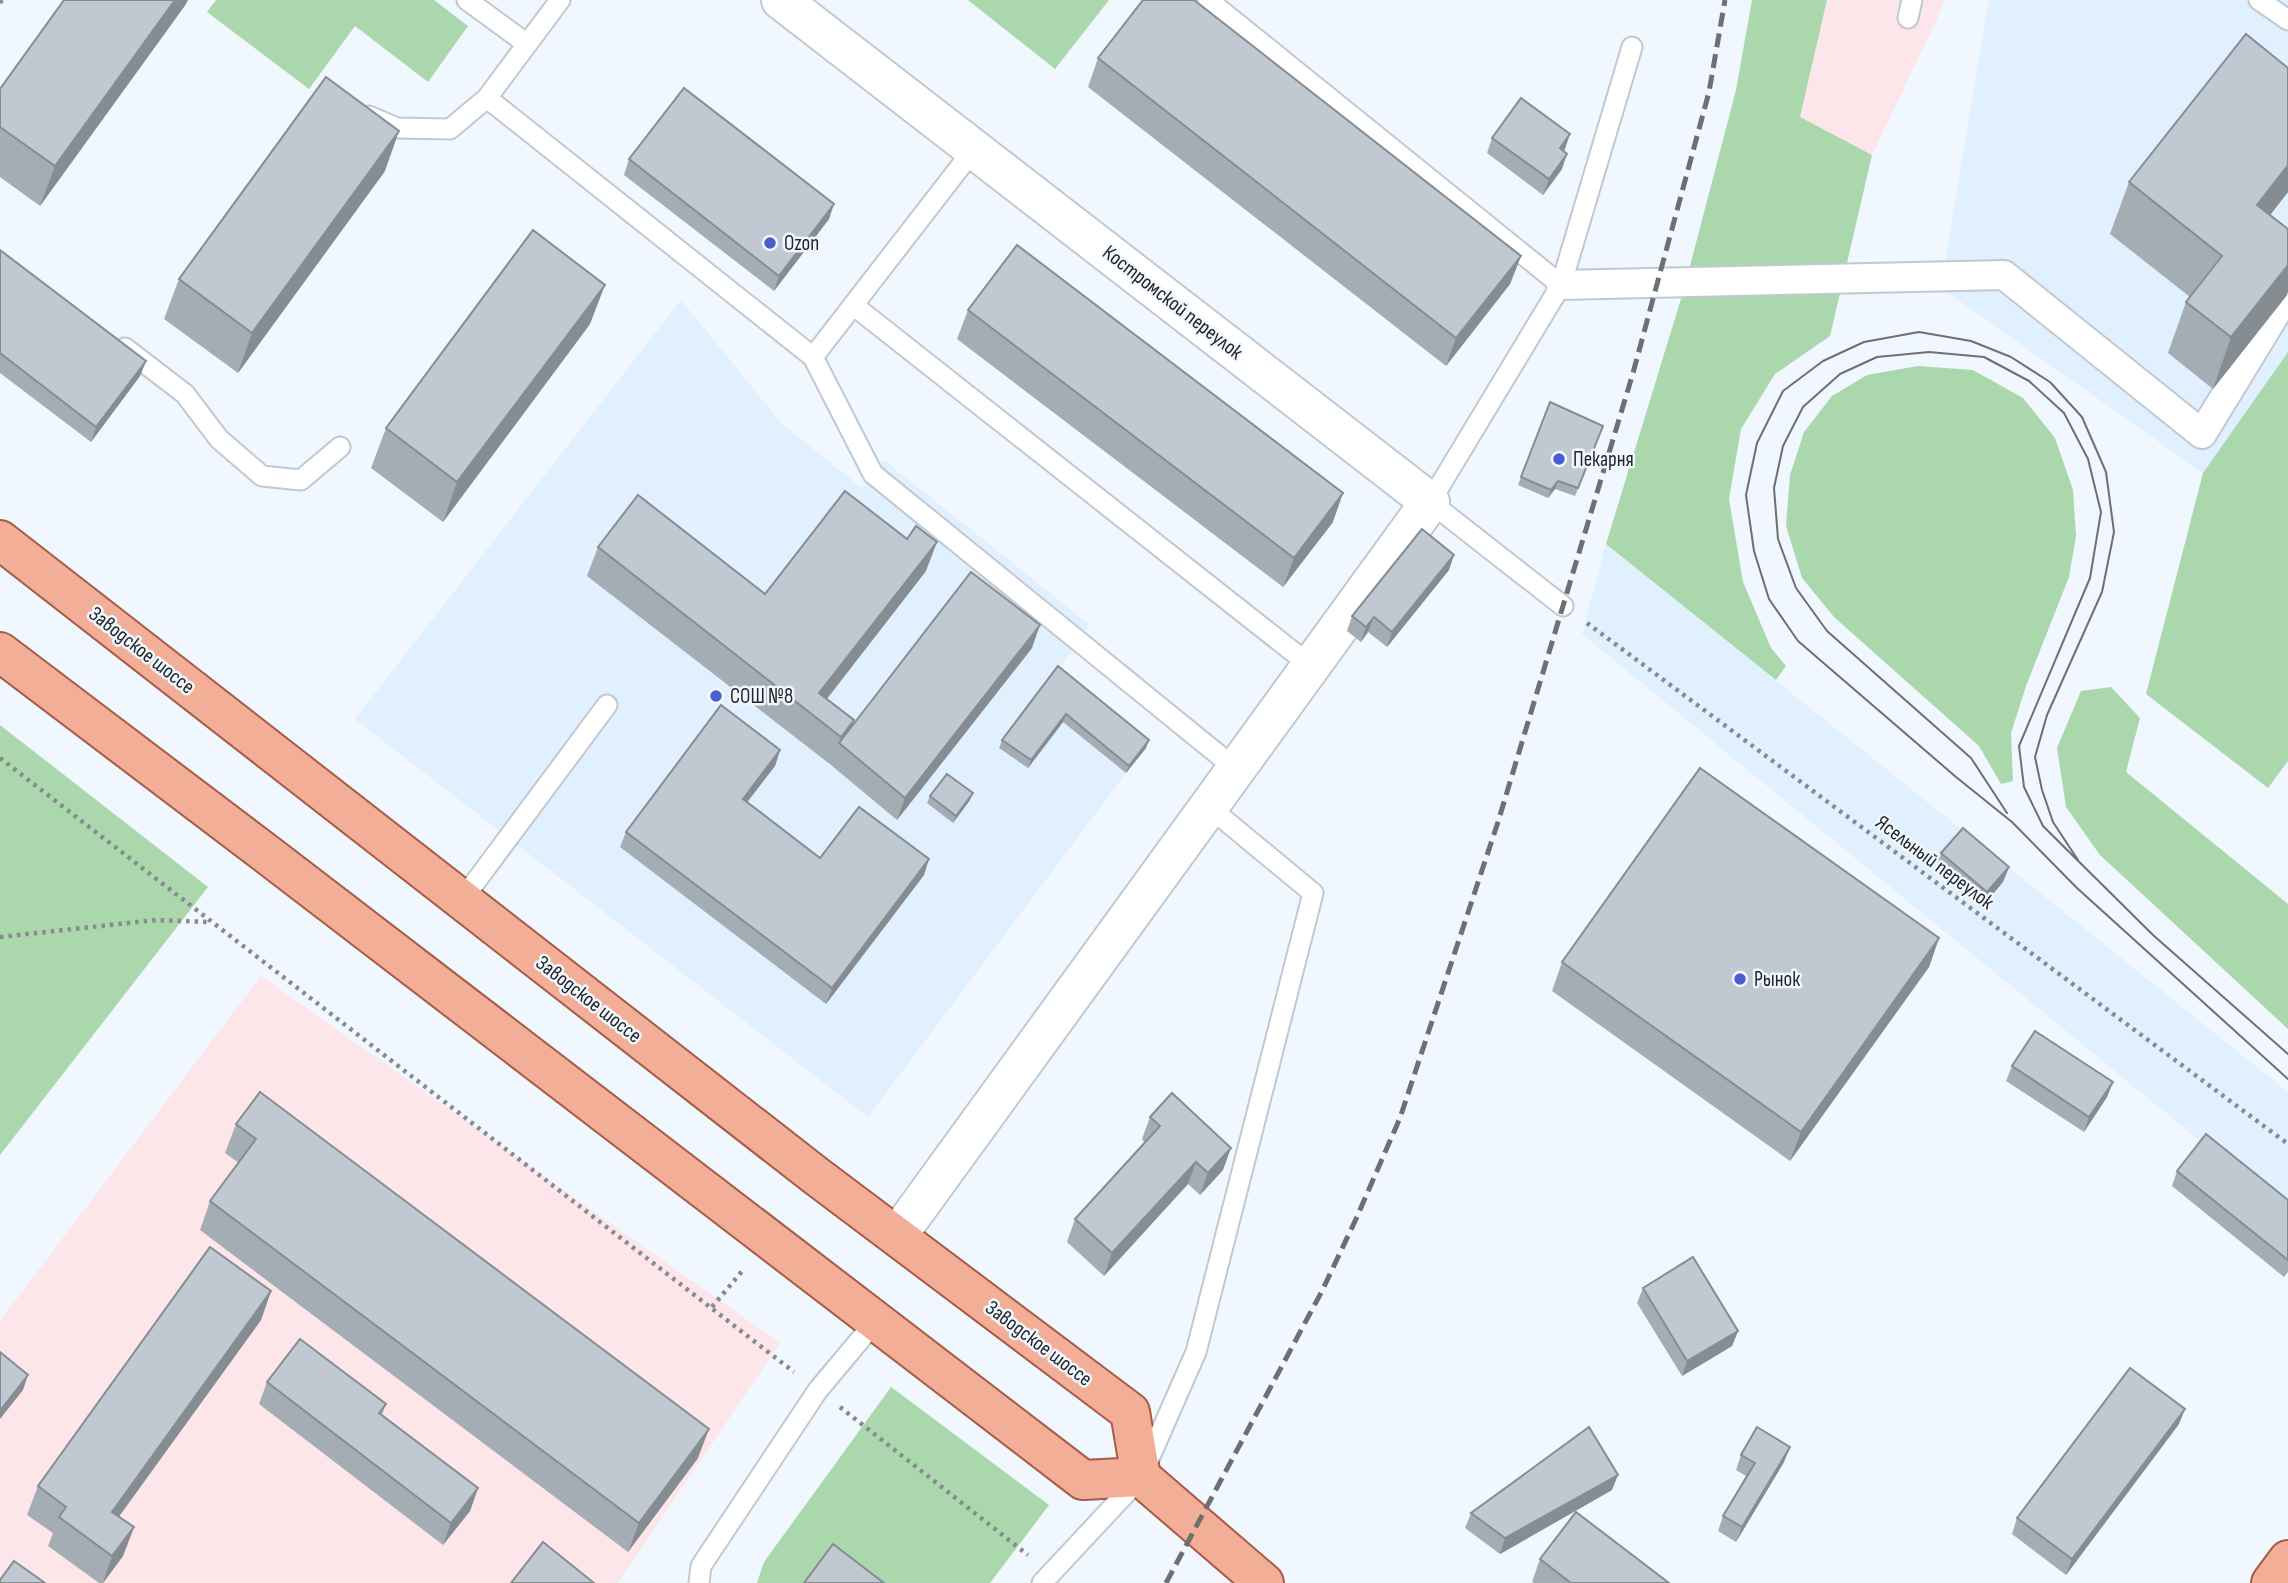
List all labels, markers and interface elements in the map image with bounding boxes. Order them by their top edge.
place label: Ozon [784,231,819,256]
marker: Ozon [762,235,778,251]
street label: Костромской переулок [1098,240,1248,365]
place label: Пекарня [1573,447,1634,472]
marker: Пекарня [1551,451,1567,467]
street label: Заводское шоссе [84,601,199,699]
place label: СОШ №8 [730,684,793,709]
marker: СОШ №8 [708,688,724,704]
street label: Ясельный переулок [1871,810,1999,915]
street label: Заводское шоссе [531,950,646,1048]
place label: Рынок [1754,967,1800,992]
marker: Рынок [1732,971,1748,987]
street label: Заводское шоссе [980,1295,1097,1392]

